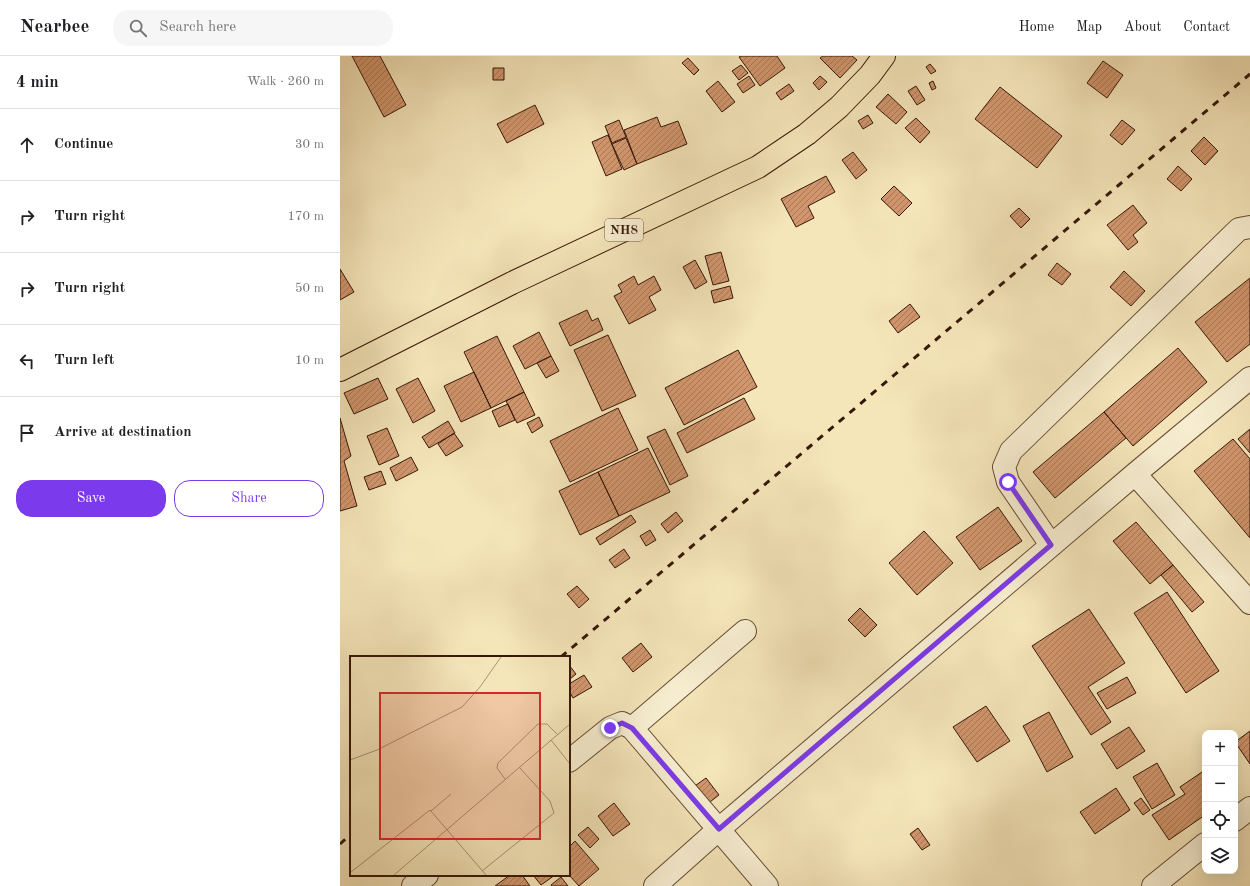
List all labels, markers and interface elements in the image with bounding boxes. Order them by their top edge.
search box [113,10,393,46]
icon: search [127,17,149,39]
text: Nearbee [20,18,89,37]
text: Search here [159,20,236,35]
text: Home [1019,20,1054,34]
text: Map [1076,20,1102,34]
text: About [1124,20,1161,34]
text: Contact [1183,20,1230,34]
text: 4 min [16,74,59,91]
text: Walk · 260 m [247,75,324,88]
icon: ahead [16,134,38,156]
text: Continue [54,137,113,152]
text: 30 m [295,138,324,151]
icon: right [16,206,38,228]
text: Turn right [54,209,125,224]
text: 170 m [287,210,324,223]
road number: NH8 [605,219,643,241]
icon: right [16,278,38,300]
text: Turn right [54,281,125,296]
text: 50 m [295,282,324,295]
icon: left [16,350,38,372]
text: Turn left [54,353,114,368]
text: 10 m [295,354,324,367]
icon: arrive [16,422,38,444]
text: Arrive at destination [54,425,192,440]
route start [999,473,1017,491]
button: Save [16,480,166,517]
button: Share [174,480,324,517]
inset map [350,656,570,876]
route end [601,719,619,737]
map controls [1202,730,1238,874]
button: + [1202,730,1238,766]
button: − [1202,766,1238,802]
button: locate [1202,802,1238,838]
button: layers [1202,838,1238,874]

